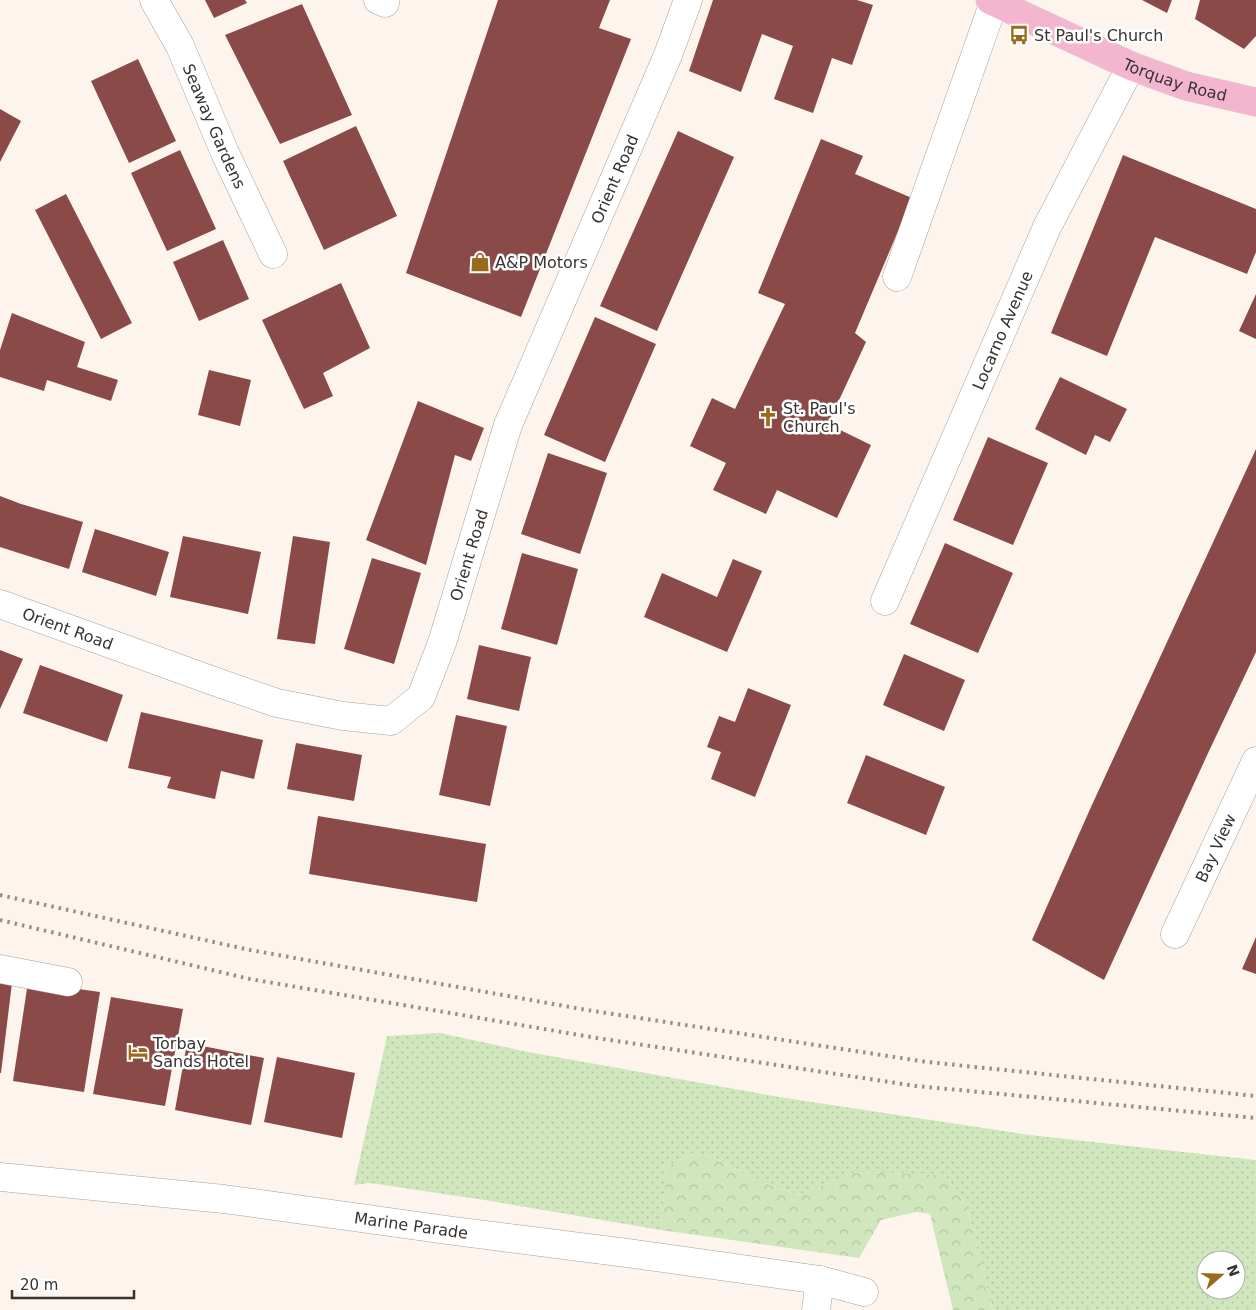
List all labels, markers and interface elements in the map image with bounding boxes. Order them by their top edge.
bus stop icon: St Paul's Church [1008,24,1030,46]
place label: St Paul's Church [1034,26,1163,45]
street label: Torquay Road [1119,54,1229,105]
street label: Seaway Gardens [179,61,250,192]
street label: Orient Road [587,131,642,226]
shop icon: A&P Motors [469,251,491,273]
place label: A&P Motors [495,253,588,272]
street label: Locarno Avenue [968,268,1036,393]
place label: St. Paul's Church [783,399,856,436]
church icon: St. Paul's Church [757,406,779,428]
street label: Orient Road [446,507,492,603]
street label: Orient Road [20,603,116,654]
street label: Bay View [1191,811,1239,885]
place label: Torbay Sands Hotel [152,1034,249,1071]
hotel icon: Torbay Sands Hotel [127,1041,149,1063]
street label: Marine Parade [353,1208,469,1242]
north arrow [1196,1250,1246,1300]
text: N [1224,1262,1243,1279]
scale bar [12,1268,135,1300]
text: 20 m [20,1276,58,1294]

